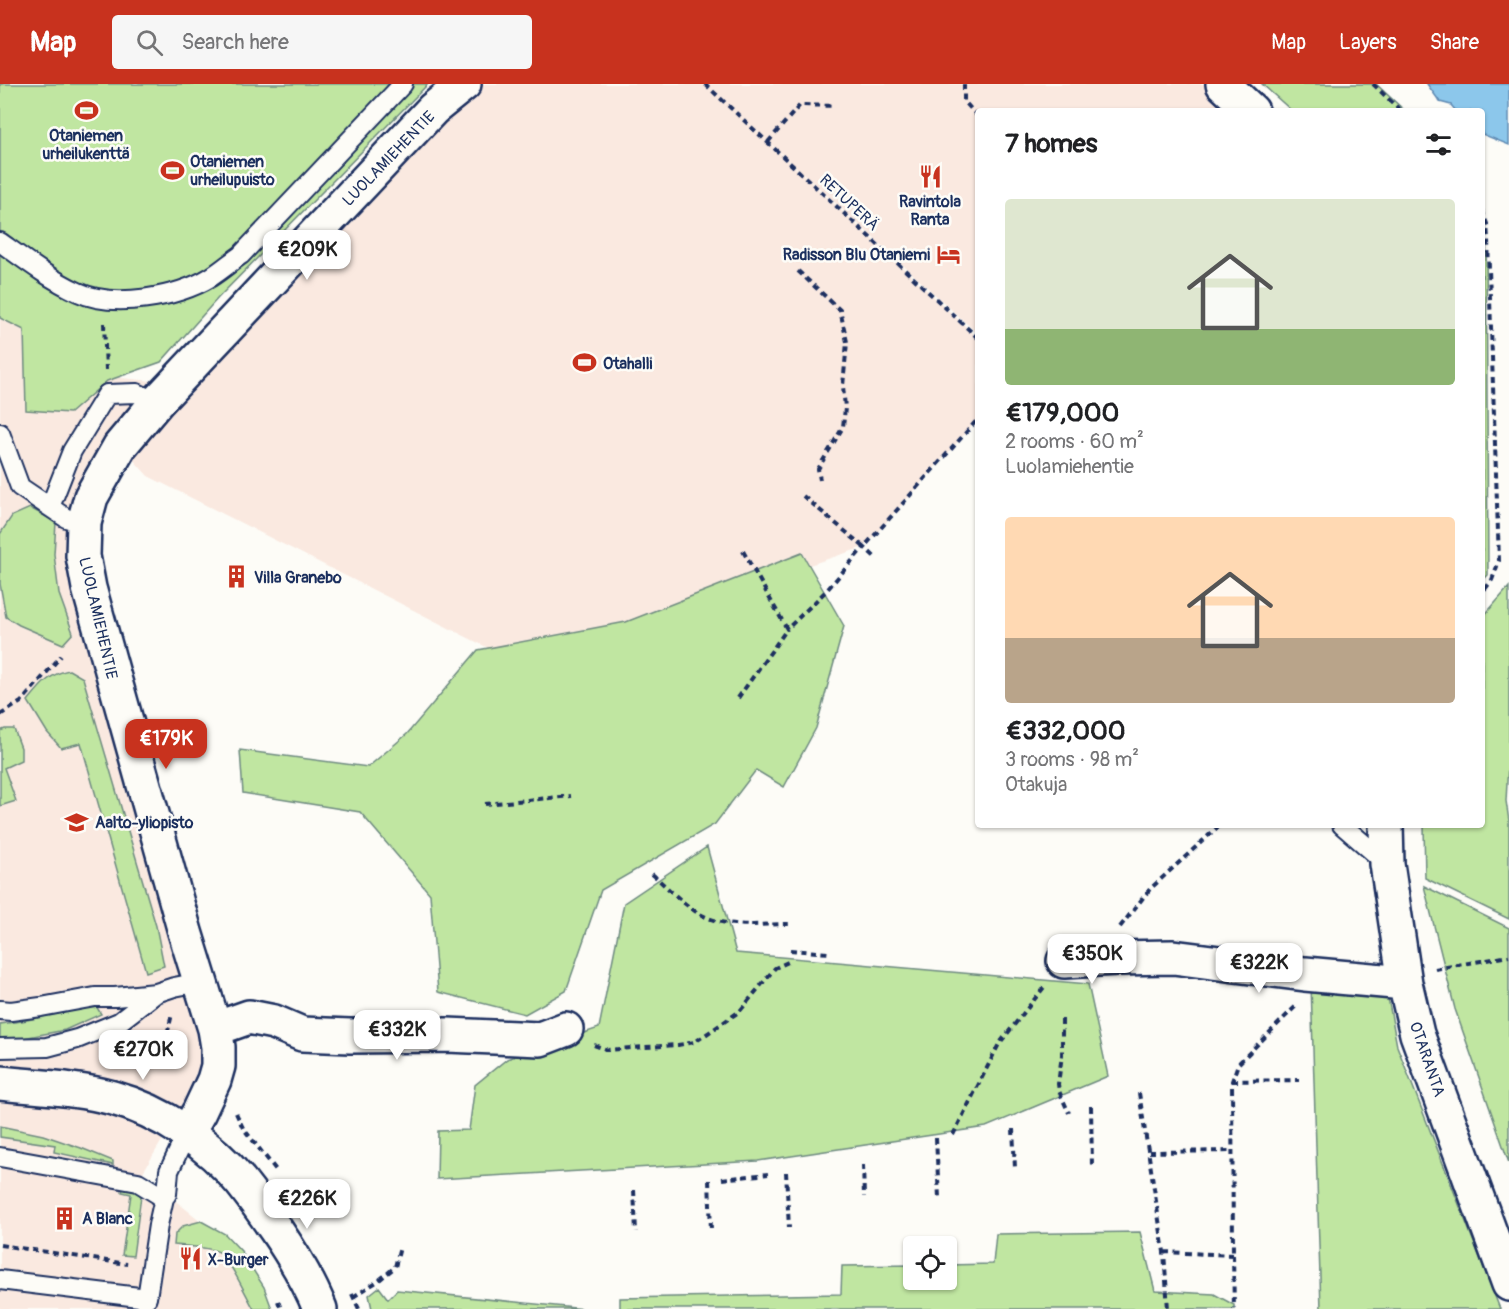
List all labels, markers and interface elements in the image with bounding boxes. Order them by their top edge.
search box [112,15,532,69]
text: Map [30,25,76,60]
icon: search [133,26,166,59]
text: Search here [181,28,289,56]
text: Map [1271,29,1306,56]
text: Layers [1339,29,1397,56]
text: Share [1430,29,1479,56]
sports icon: Otaniemen urheilukenttä [73,97,99,123]
street label: LUOLAMIEHENTIE [338,107,439,211]
place label: Otaniemen urheilukenttä [42,126,130,164]
text: 7 homes [1005,128,1097,160]
icon: filters [1422,128,1455,161]
place label: Otaniemen urheilupuisto [190,152,275,190]
sports icon: Otaniemen urheilupuisto [159,157,185,183]
restaurant icon: Ravintola Ranta [917,163,943,189]
street label: RETUPERÄ [815,170,883,235]
place label: Ravintola Ranta [899,192,961,230]
pin: €209K [265,230,349,281]
text: €209K [277,237,337,262]
icon: home [1176,238,1284,346]
hotel icon: Radisson Blu Otaniemi [935,241,961,267]
place label: Radisson Blu Otaniemi [783,245,930,265]
sports icon: Otahalli [572,350,598,376]
place label: Otahalli [603,354,653,374]
text: €179,000 [1005,397,1119,429]
text: 2 rooms · 60 m² [1005,429,1144,454]
text: Luolamiehentie [1005,454,1134,479]
street label: LUOLAMIEHENTIE [74,555,122,681]
icon: home [1176,556,1284,664]
building icon: Villa Granebo [223,564,249,590]
place label: Villa Granebo [254,568,342,588]
text: €332,000 [1005,715,1126,747]
pin: €179K [124,719,208,770]
text: €179K [139,726,193,751]
text: 3 rooms · 98 m² [1005,747,1139,772]
text: Otakuja [1005,772,1067,797]
school or university icon: Aalto-yliopisto [64,809,90,835]
place label: Aalto-yliopisto [95,813,194,833]
pin: €350K [1050,934,1134,985]
text: €350K [1062,941,1122,966]
pin: €322K [1217,943,1301,994]
text: €322K [1230,950,1288,975]
pin: €332K [355,1010,439,1061]
text: €332K [368,1017,426,1042]
street label: OTARANTA [1405,1019,1449,1100]
pin: €270K [101,1030,185,1081]
text: €270K [113,1037,173,1062]
pin: €226K [265,1179,349,1230]
text: €226K [277,1186,337,1211]
building icon: A Blanc [51,1205,77,1231]
place label: A Blanc [82,1209,133,1229]
map controls [903,1236,957,1290]
button: locate [903,1236,957,1290]
restaurant icon: X-Burger [177,1246,203,1272]
place label: X-Burger [208,1250,269,1270]

